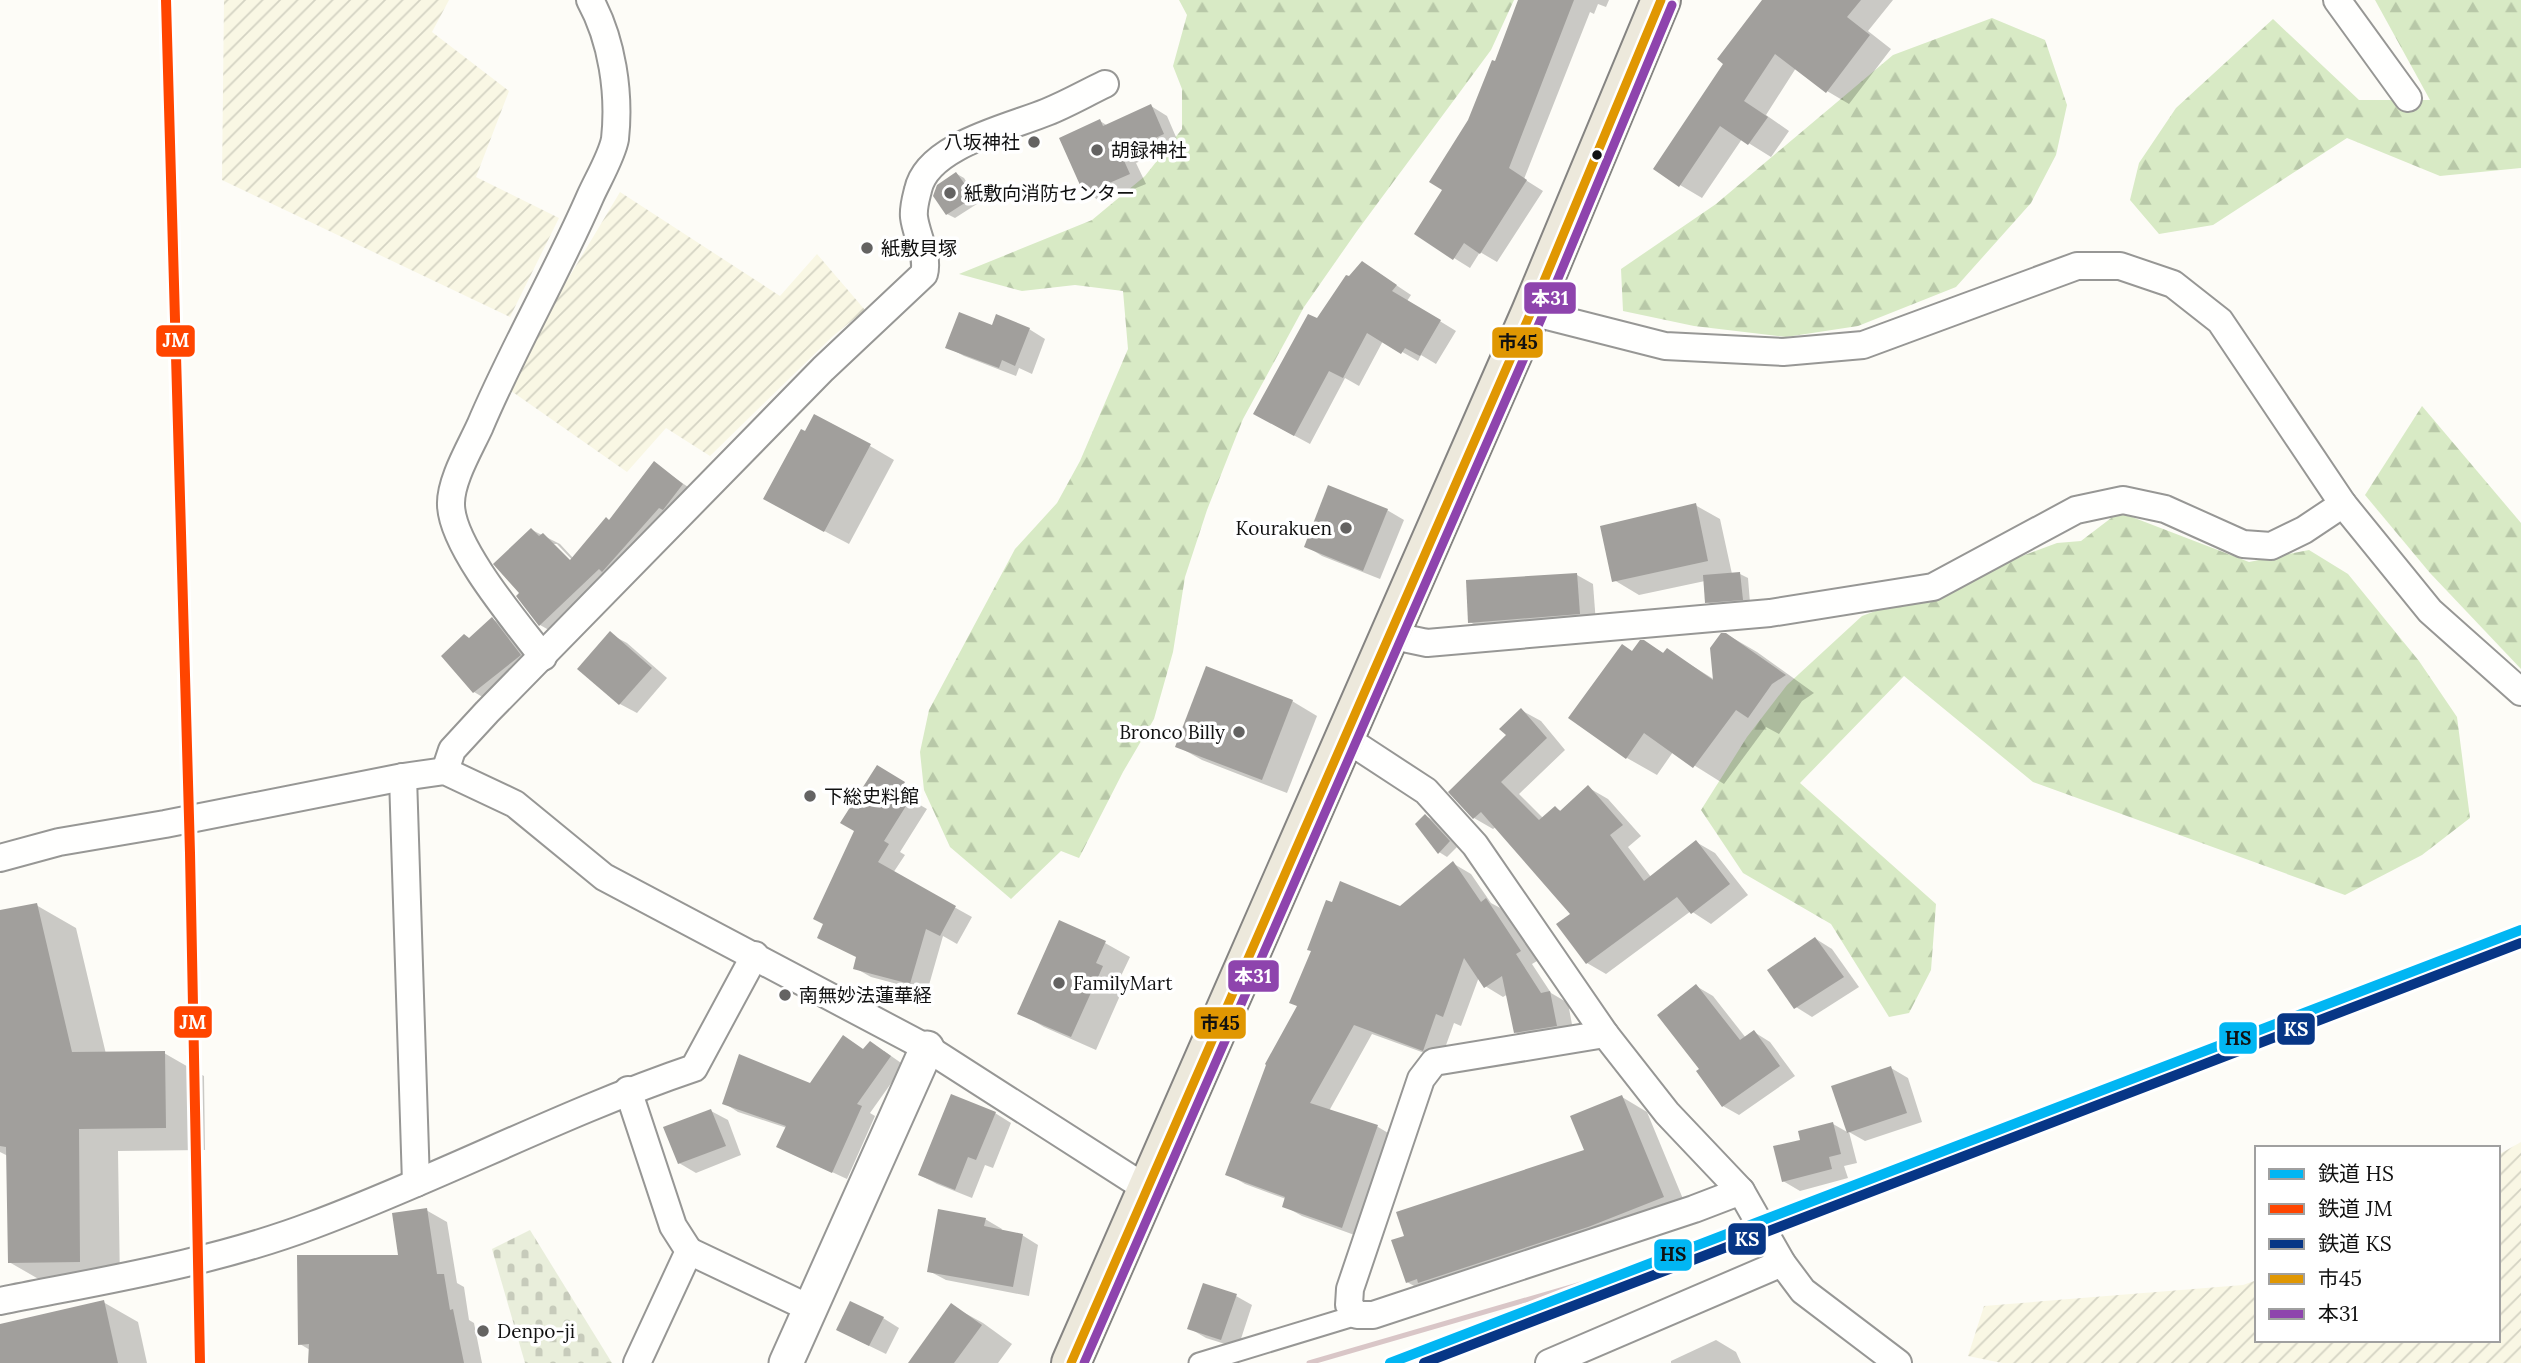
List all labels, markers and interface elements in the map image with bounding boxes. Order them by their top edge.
place label: 八坂神社 [944,130,1020,154]
marker: 八坂神社 [1026,134,1042,150]
place label: 胡録神社 [1111,138,1187,162]
marker: 胡録神社 [1089,142,1105,158]
unlabelled marker [1590,148,1604,162]
place label: 紙敷向消防センター [964,181,1135,205]
marker: 紙敷向消防センター [942,185,958,201]
place label: 紙敷貝塚 [881,236,957,260]
marker: 紙敷貝塚 [859,240,875,256]
line badge: 本31 [1523,281,1577,315]
text: 本31 [1531,286,1569,310]
line badge: JM [155,324,196,358]
line badge: 市45 [1491,326,1544,359]
text: JM [162,328,190,352]
text: 市45 [1498,330,1538,354]
place label: Kourakuen [1236,516,1332,540]
marker: Kourakuen [1338,520,1354,536]
place label: Bronco Billy [1119,720,1225,744]
marker: Bronco Billy [1231,724,1247,740]
place label: 下総史料館 [824,784,919,808]
marker: 下総史料館 [802,788,818,804]
line badge: 本31 [1227,959,1280,993]
text: 本31 [1234,964,1272,988]
place label: FamilyMart [1073,971,1173,995]
marker: FamilyMart [1051,975,1067,991]
place label: 南無妙法蓮華経 [799,983,932,1007]
marker: 南無妙法蓮華経 [777,987,793,1003]
line badge: JM [173,1005,213,1039]
line badge: 市45 [1193,1006,1247,1040]
text: JM [179,1010,207,1034]
text: 市45 [1200,1011,1240,1035]
line badge: KS [2276,1012,2316,1046]
text: KS [2284,1017,2308,1041]
line badge: HS [2218,1021,2258,1055]
text: HS [2225,1026,2251,1050]
legend [2255,1146,2500,1342]
text: 鉄道 HS [2318,1160,2394,1187]
text: 鉄道 JM [2318,1195,2393,1222]
line badge: KS [1727,1222,1767,1256]
text: KS [1735,1227,1759,1251]
text: 鉄道 KS [2318,1230,2392,1257]
line badge: HS [1653,1238,1693,1272]
text: HS [1660,1242,1686,1266]
text: 市45 [2318,1265,2362,1292]
text: 本31 [2318,1300,2358,1327]
place label: Denpo-ji [497,1319,575,1343]
marker: Denpo-ji [475,1323,491,1339]

